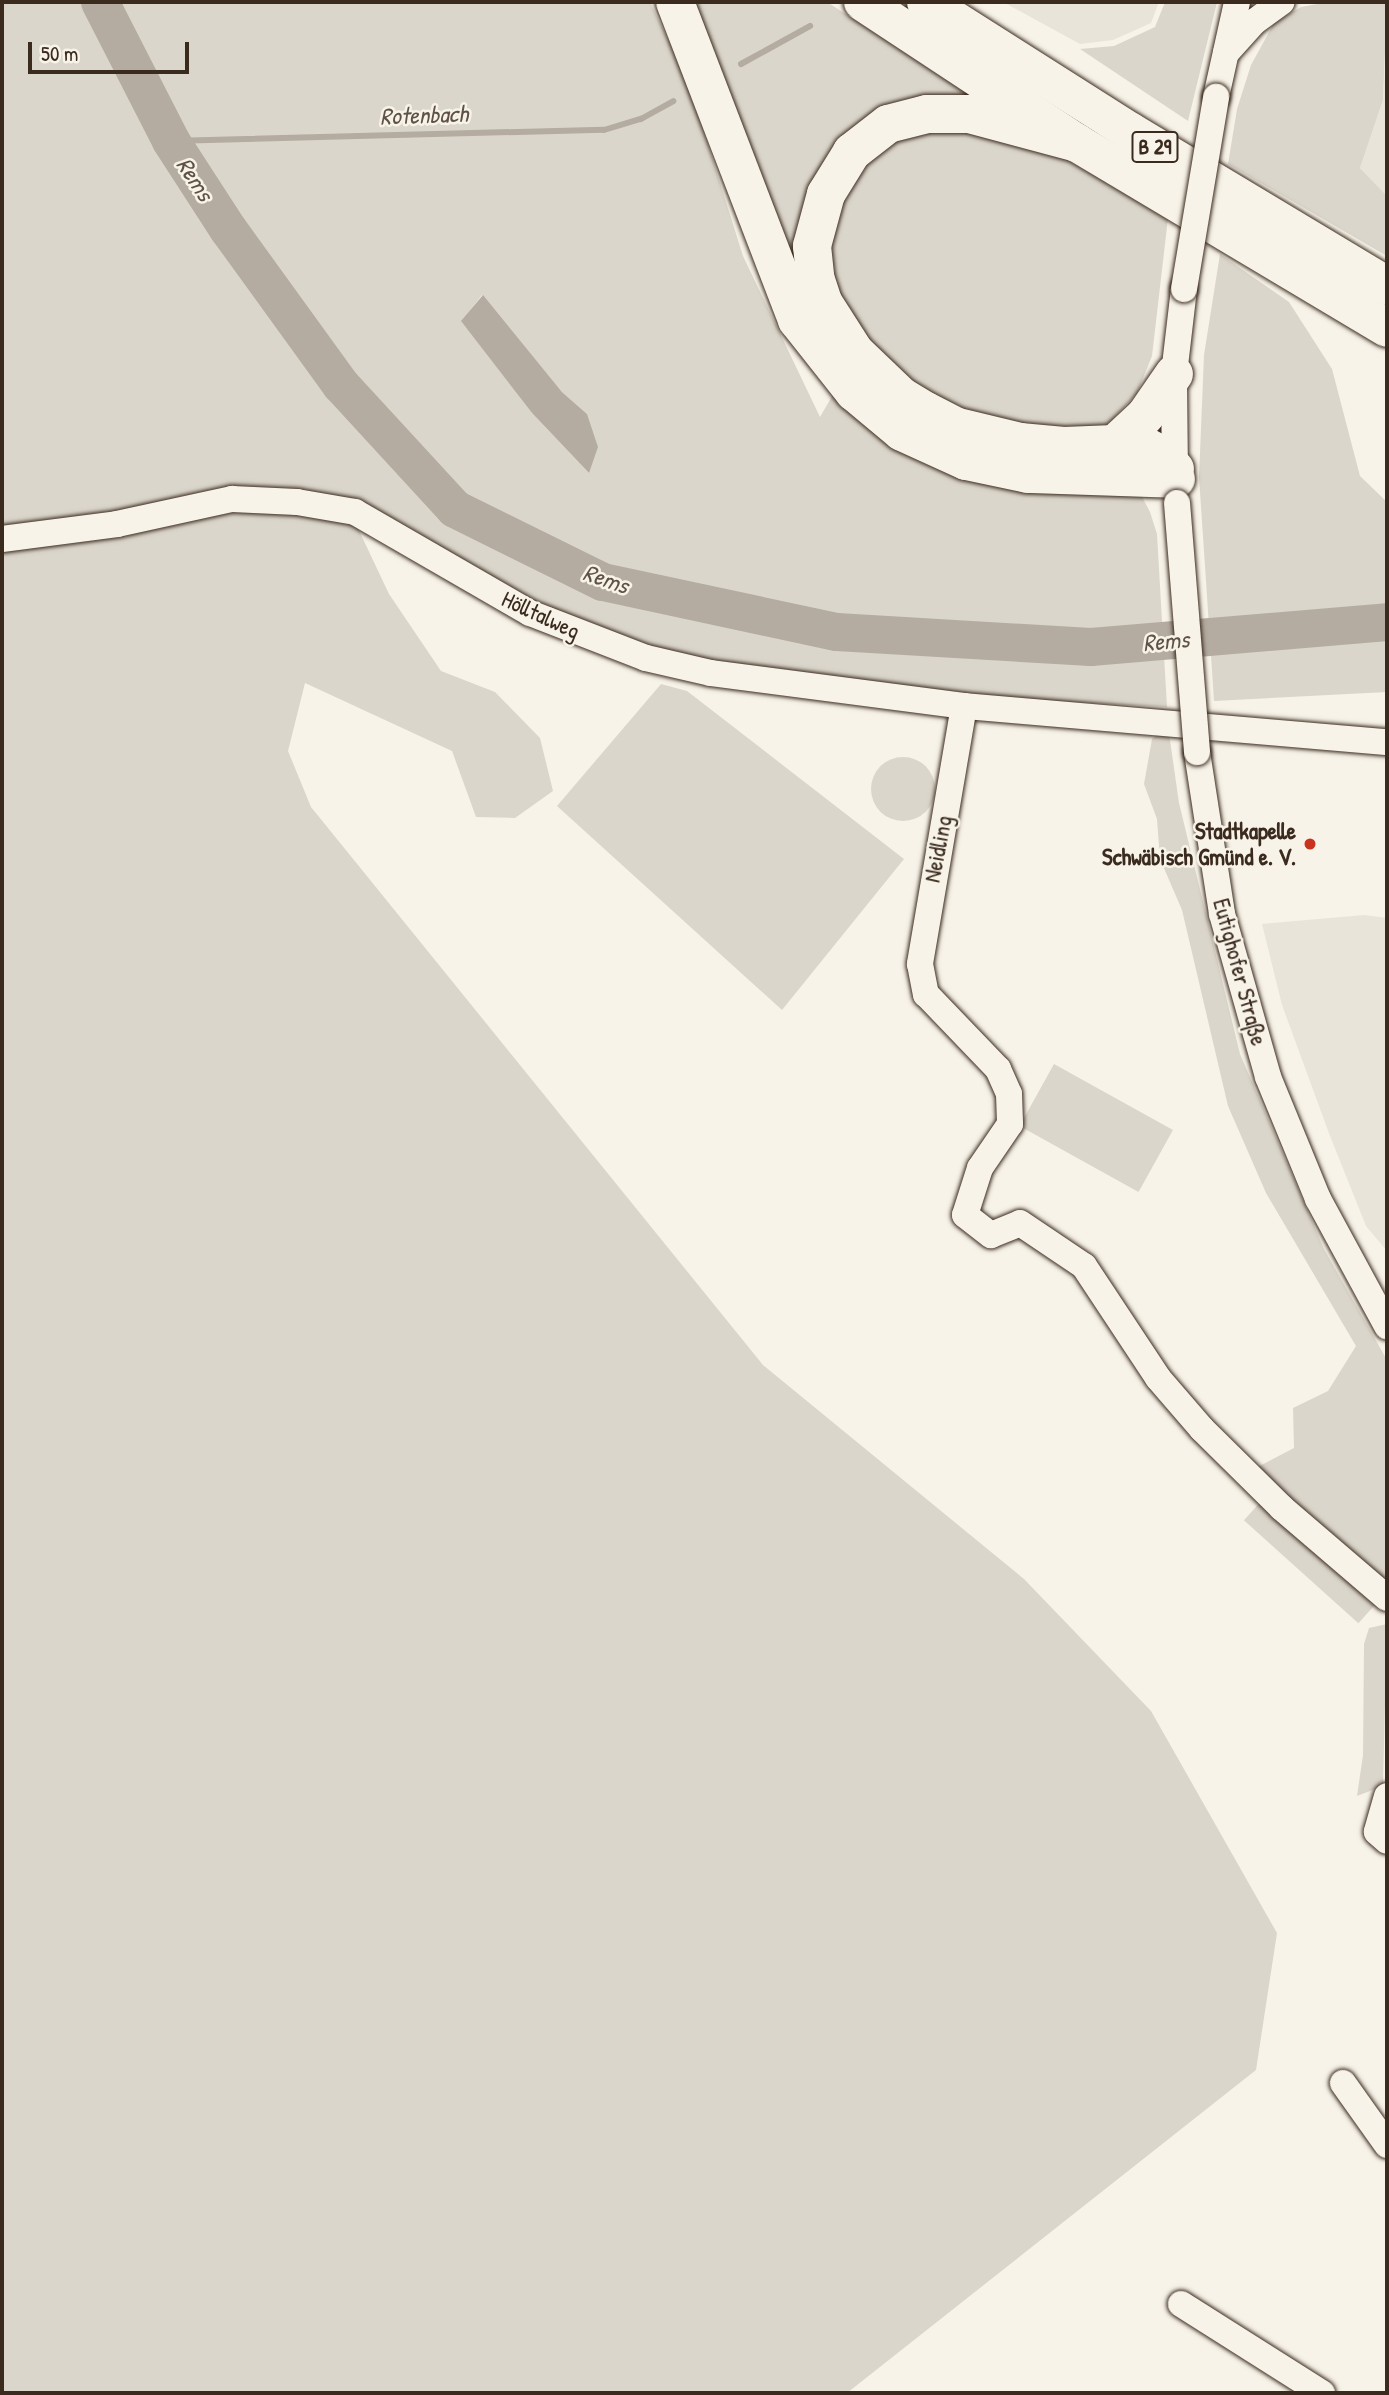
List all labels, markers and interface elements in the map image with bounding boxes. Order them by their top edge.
scale bar [32,28,192,72]
text: 50 m [41,39,78,68]
water label: Rotenbach [380,99,468,131]
road number: B 29 [1130,130,1180,164]
water label: Rems [170,152,220,206]
water label: Rems [580,558,632,600]
street label: Hölltalweg [498,585,584,645]
water label: Rems [1142,625,1190,657]
street label: Neidling [918,813,958,885]
place label: Stadtkapelle Schwäbisch Gmünd e. V. [1102,817,1296,871]
marker: Stadtkapelle Schwäbisch Gmünd e. V. [1302,836,1318,852]
street label: Eutighofer Straße [1207,896,1273,1048]

